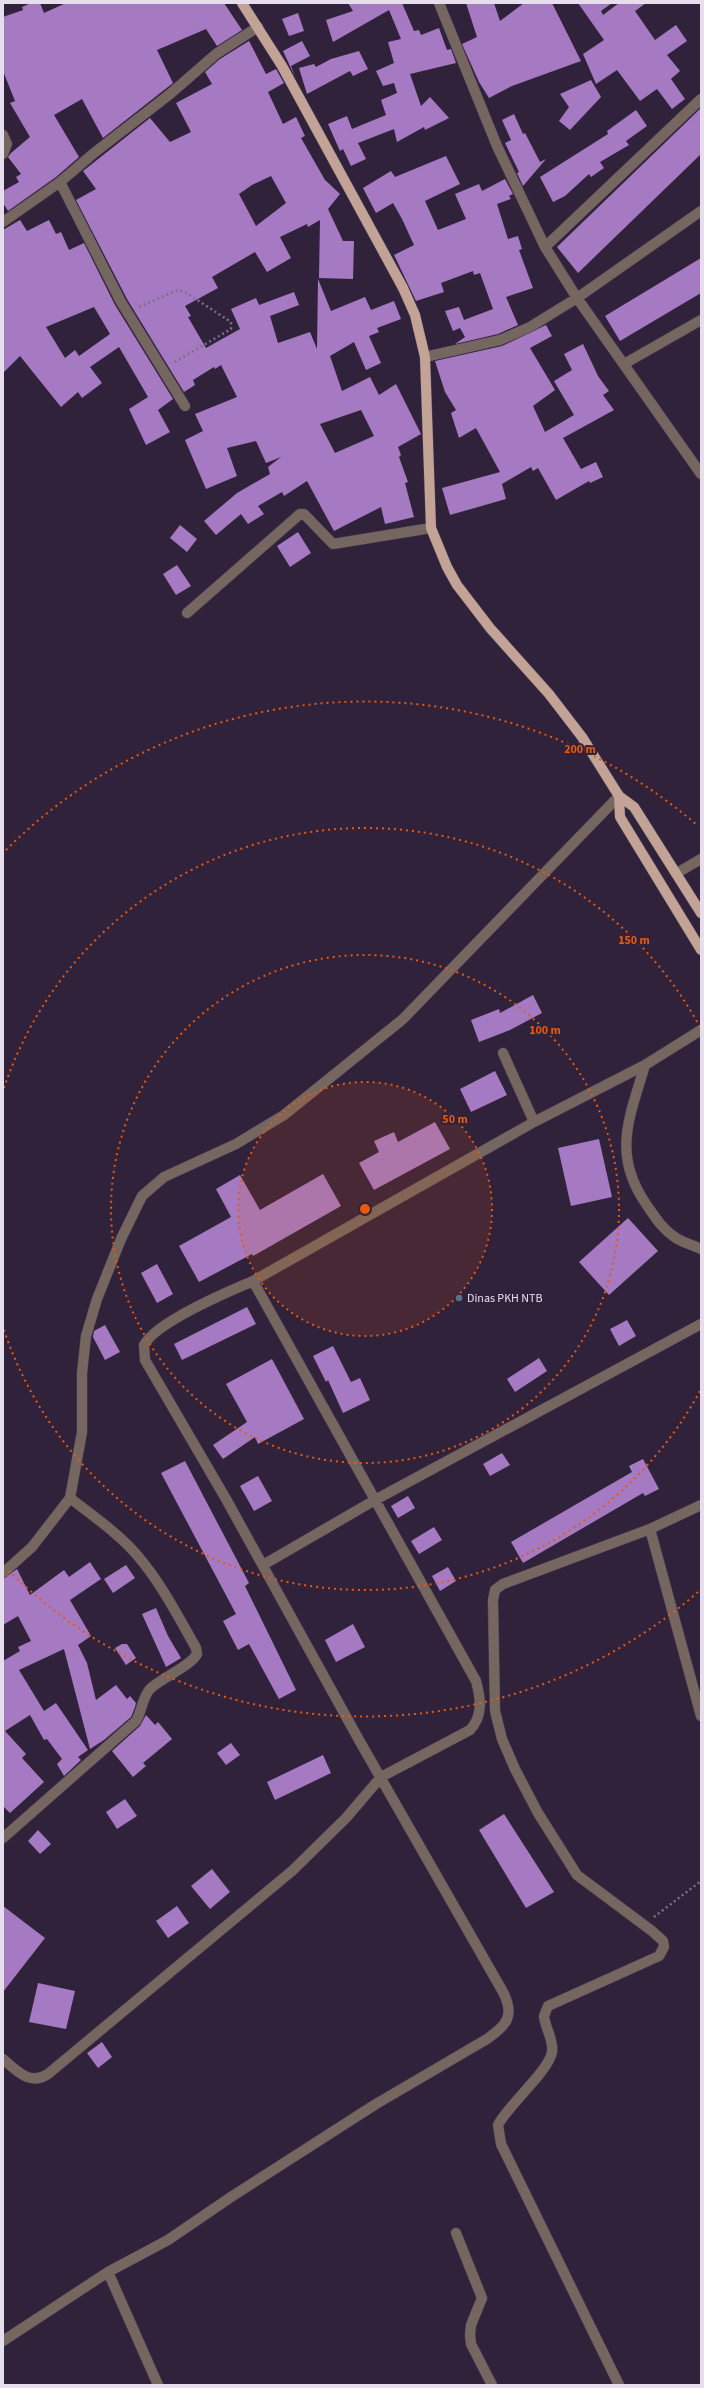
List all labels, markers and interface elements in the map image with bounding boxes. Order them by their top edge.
text: 200 m [564,741,596,758]
text: 150 m [618,932,650,949]
text: 100 m [529,1022,561,1039]
text: 50 m [442,1111,468,1128]
centre of rings [358,1202,372,1216]
place label: Dinas PKH NTB [467,1290,543,1307]
marker: Dinas PKH NTB [454,1293,464,1303]

